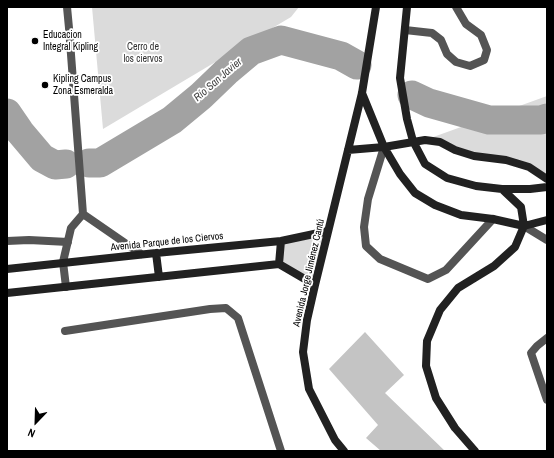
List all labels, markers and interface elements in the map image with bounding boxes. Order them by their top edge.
place label: Educacion Integral Kipling [43,29,98,52]
marker: Educacion Integral Kipling [30,36,40,46]
park label: Cerro de los ciervos [123,41,163,64]
water label: Río San Javier [191,55,245,105]
place label: Kipling Campus Zona Esmeralda [53,73,113,96]
marker: Kipling Campus Zona Esmeralda [40,80,50,90]
street label: Avenida Jorge Jiménez Cantú [291,218,327,328]
street label: Avenida Parque de los Ciervos [110,230,224,254]
north arrow [16,402,56,442]
text: N [26,425,37,441]

